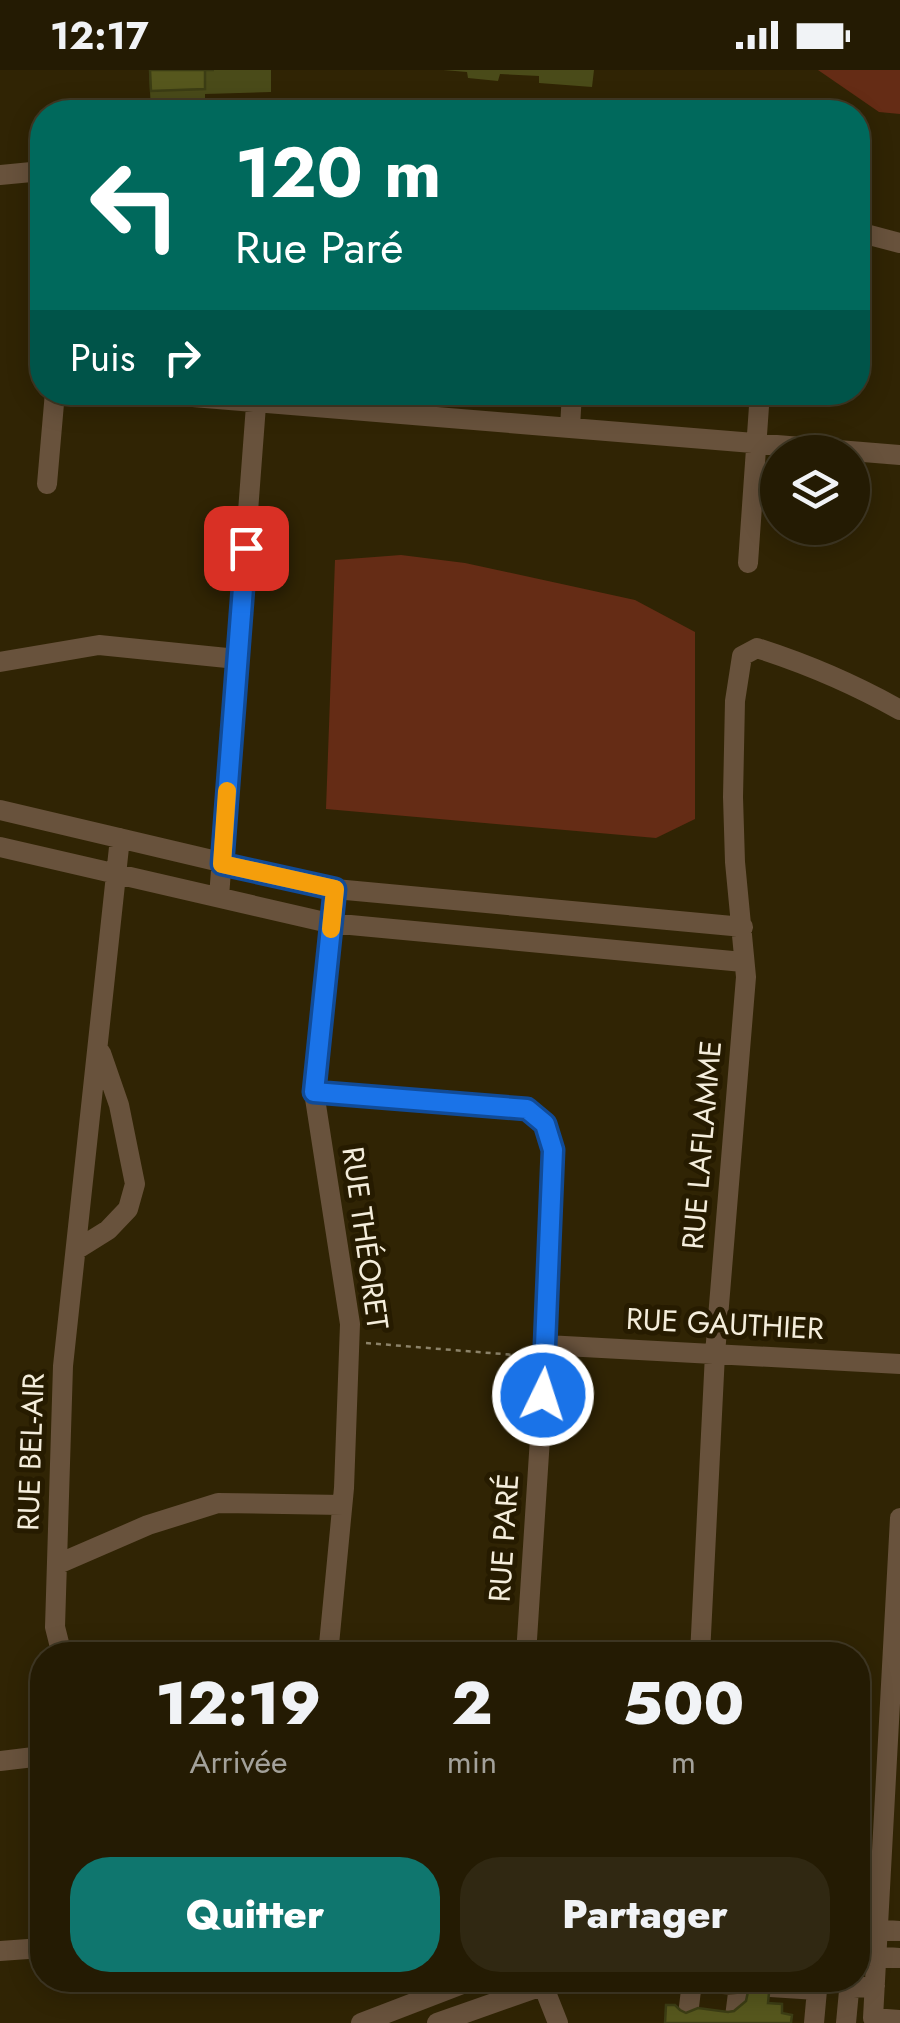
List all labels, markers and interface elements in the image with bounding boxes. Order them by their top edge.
text: 12:17 [50,8,149,63]
text: 120 m [235,122,441,223]
icon: left [70,140,200,270]
text: Rue Paré [235,215,403,280]
text: Puis [70,330,135,385]
icon: right [155,330,210,385]
map controls [760,435,870,545]
button: layers [760,435,870,545]
pin [204,506,289,591]
icon: arrive [219,521,274,576]
street label: RUE LAFLAMME [671,1039,732,1251]
street label: RUE THÉORET [331,1144,400,1332]
street label: RUE GAUTHIER [625,1297,825,1350]
position arrow [491,1343,595,1447]
street label: RUE BEL-AIR [6,1372,55,1532]
street label: RUE PARÉ [478,1472,529,1604]
text: 12:19 [156,1660,321,1747]
text: 2 [451,1660,492,1747]
text: 500 [623,1660,744,1747]
text: Arrivée [189,1739,287,1785]
text: min [447,1739,497,1785]
text: m [671,1739,696,1785]
button: Quitter [70,1857,440,1972]
button: Partager [460,1857,830,1972]

